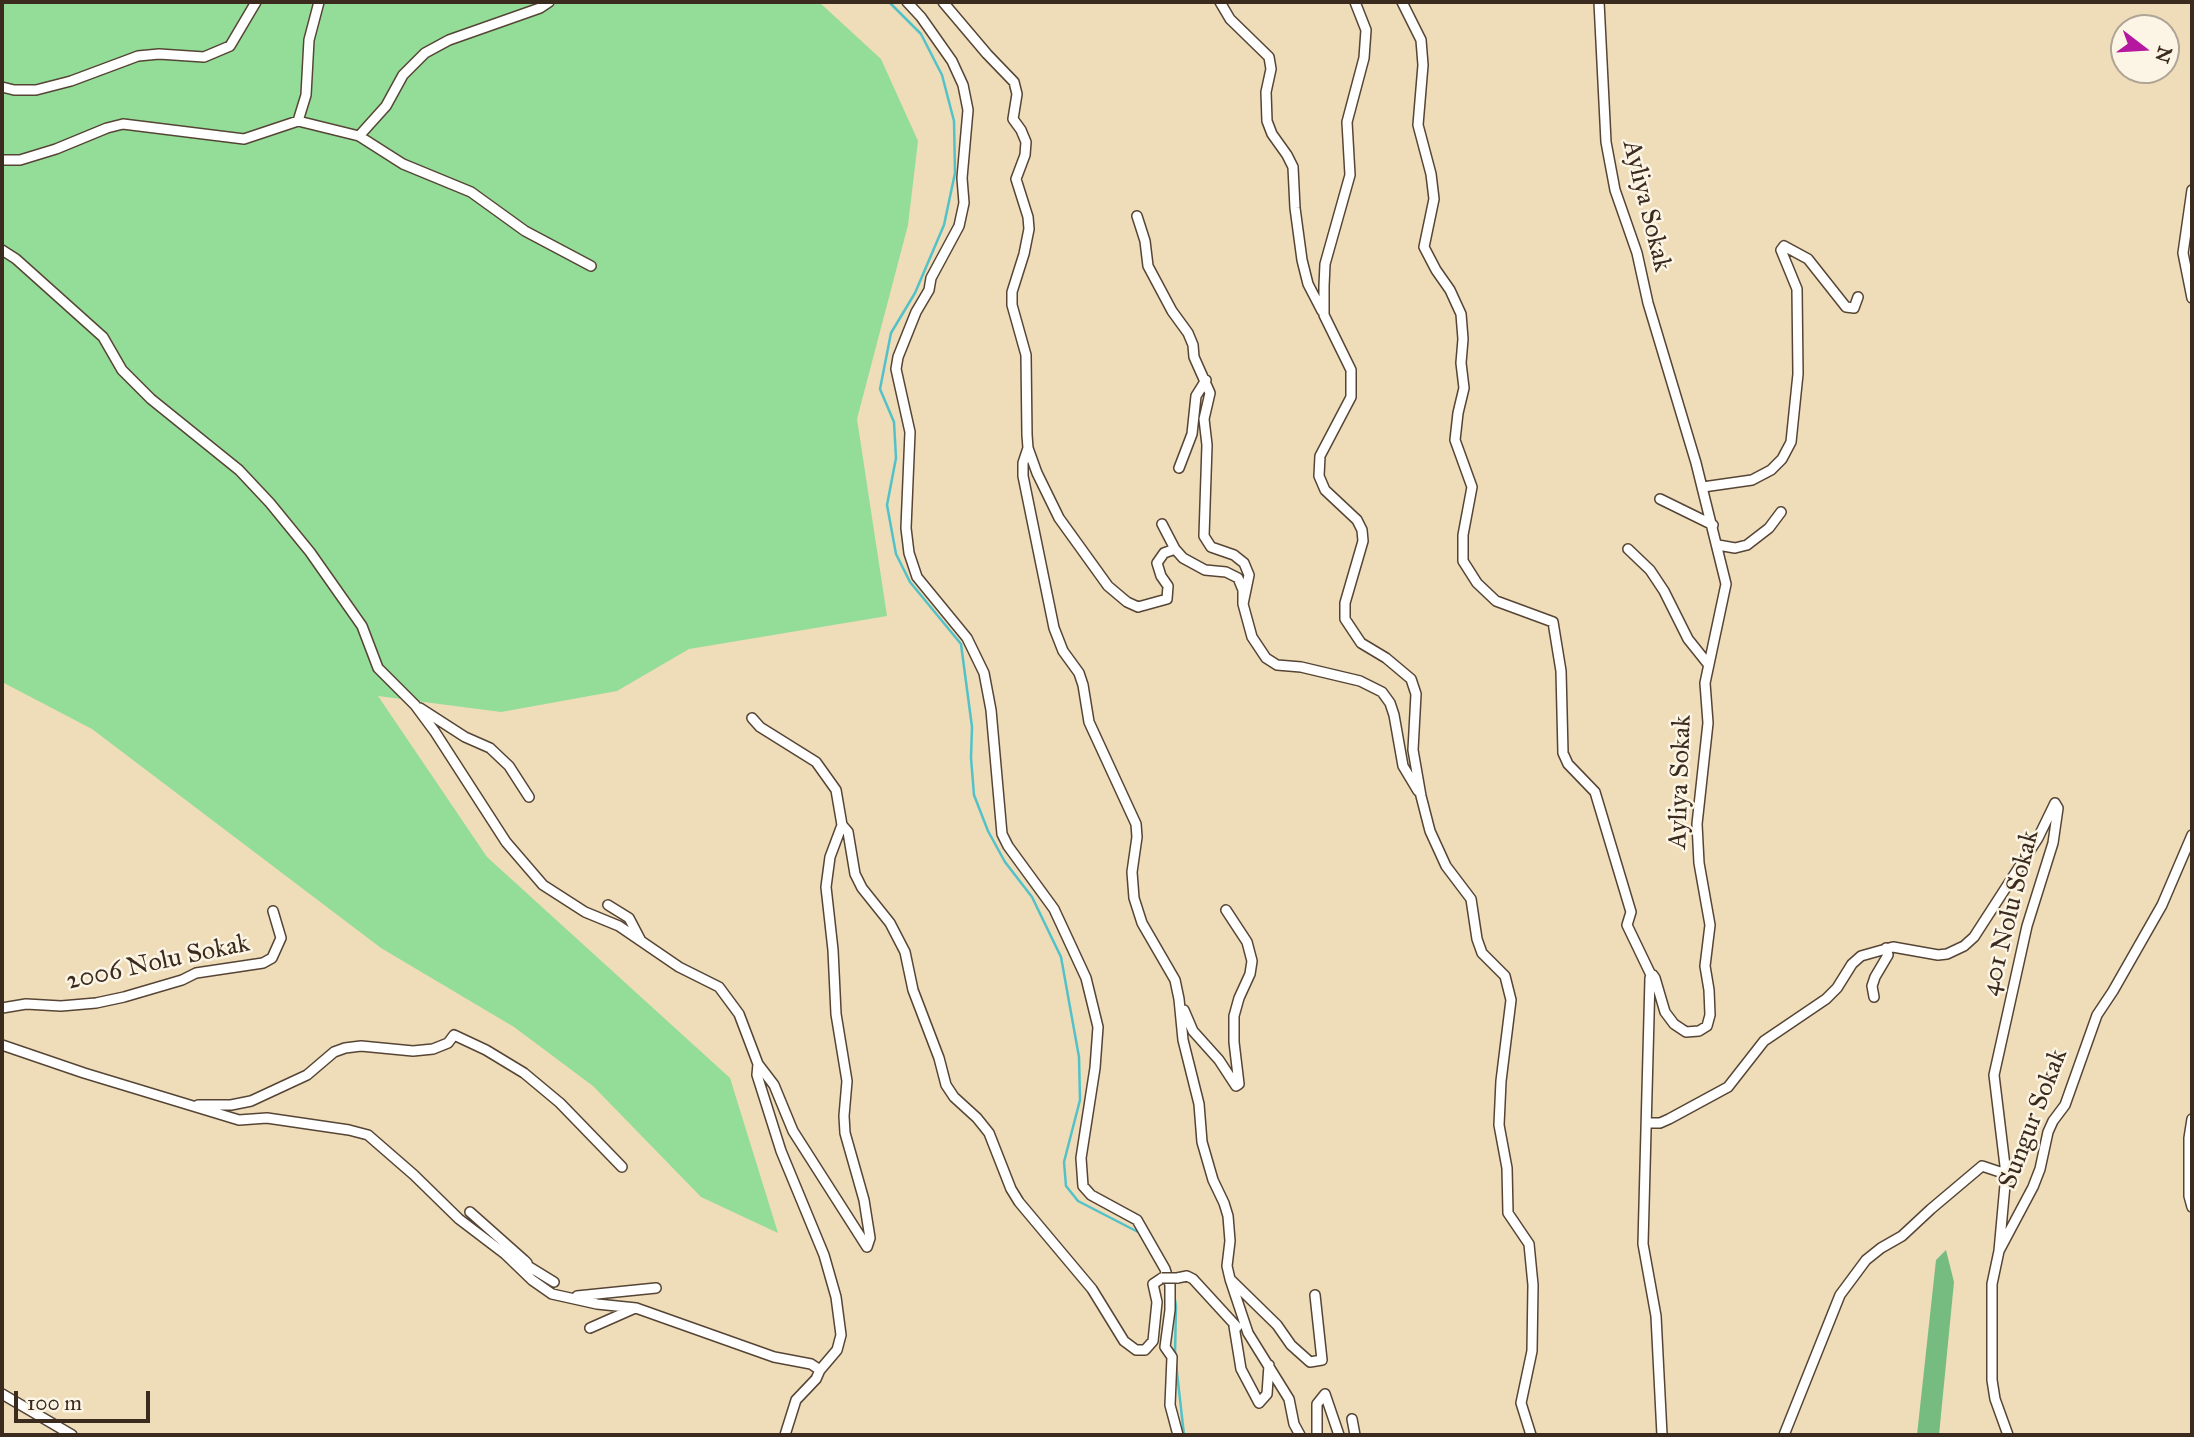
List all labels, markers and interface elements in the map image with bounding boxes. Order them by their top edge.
north arrow [2110,14,2180,84]
text: N [2150,44,2177,66]
street label: Ayliya Sokak [1615,137,1677,275]
street label: Ayliya Sokak [1663,714,1699,850]
street label: 401 Nolu Sokak [1975,827,2047,999]
street label: 2006 Nolu Sokak [64,928,252,998]
street label: Sungur Sokak [1993,1044,2075,1194]
scale bar [18,1378,154,1422]
text: 100 m [27,1390,82,1416]

